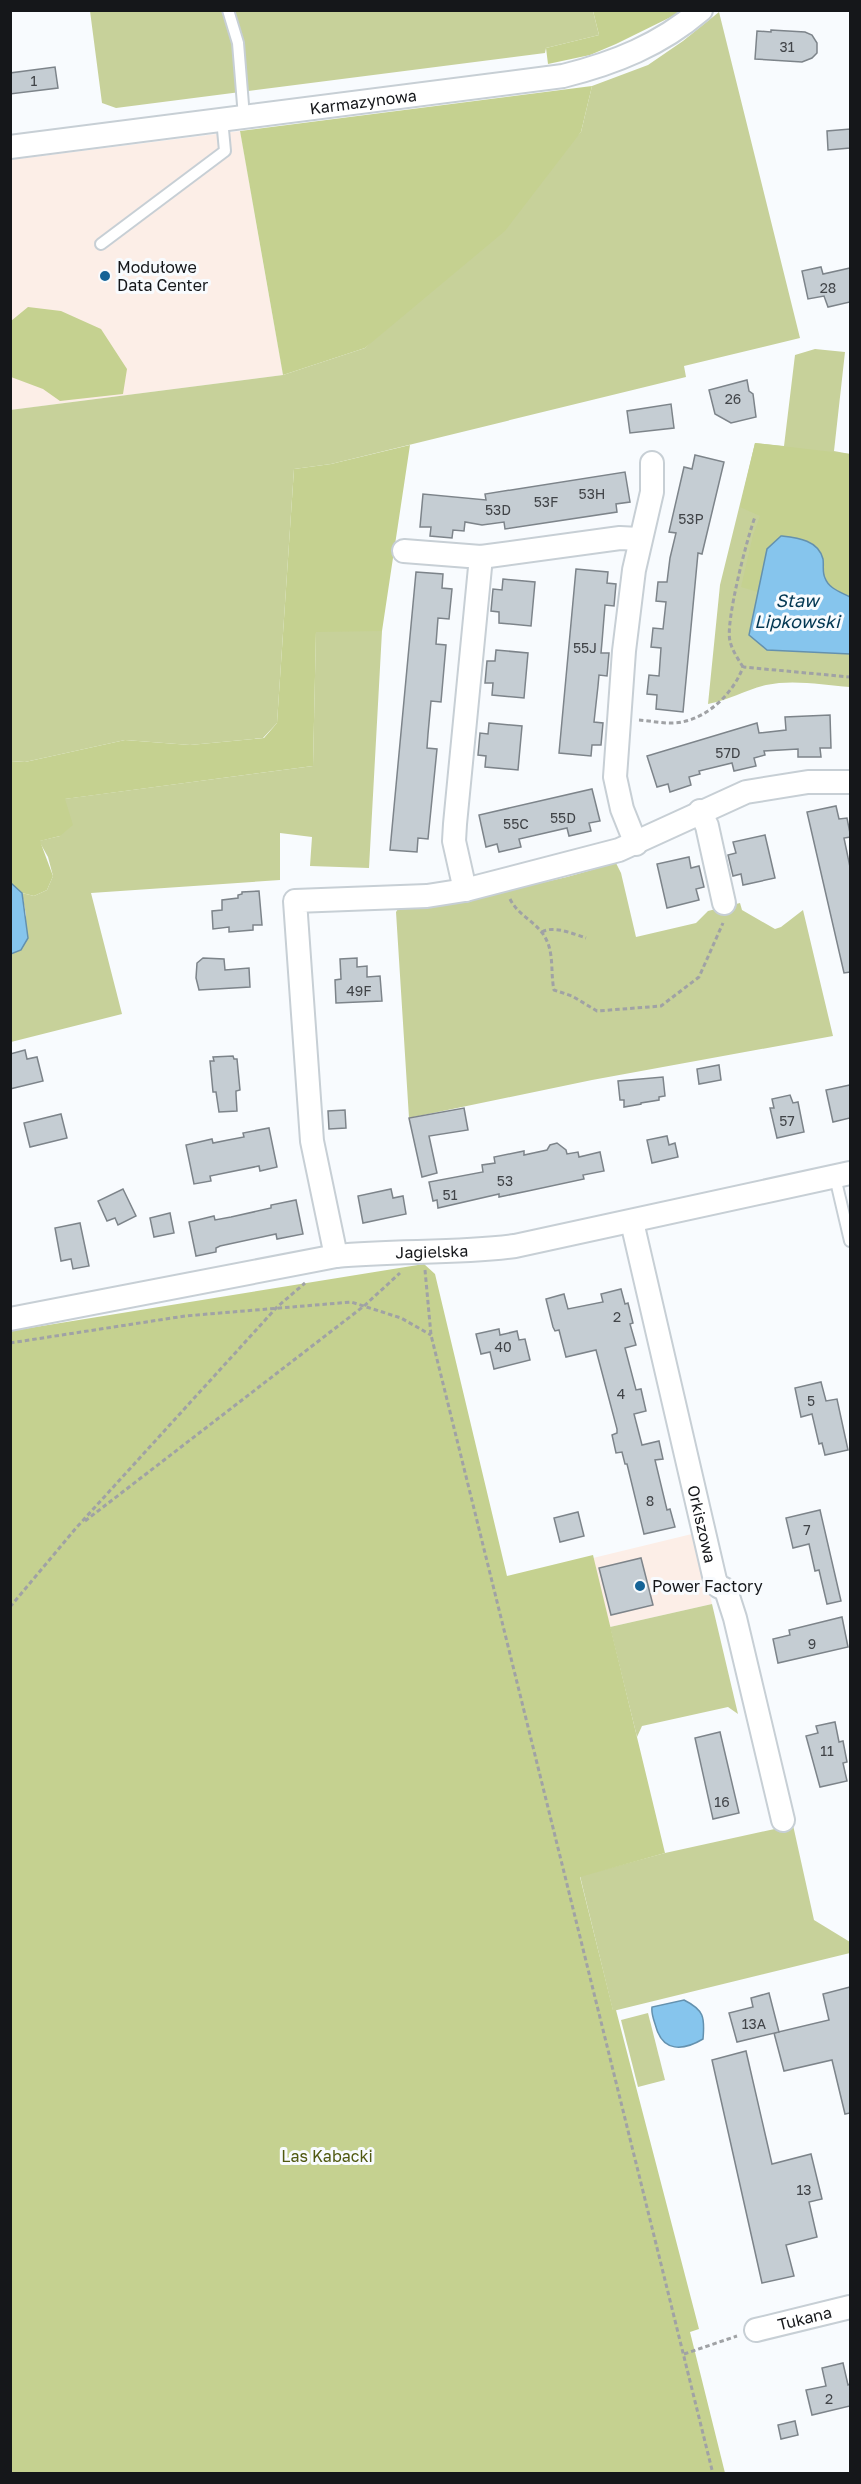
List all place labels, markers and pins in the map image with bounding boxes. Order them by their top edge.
place label: Modułowe Data Center [117,257,208,295]
marker: Modułowe Data Center [98,269,112,283]
place label: Power Factory [652,1576,763,1596]
marker: Power Factory [633,1579,647,1593]

